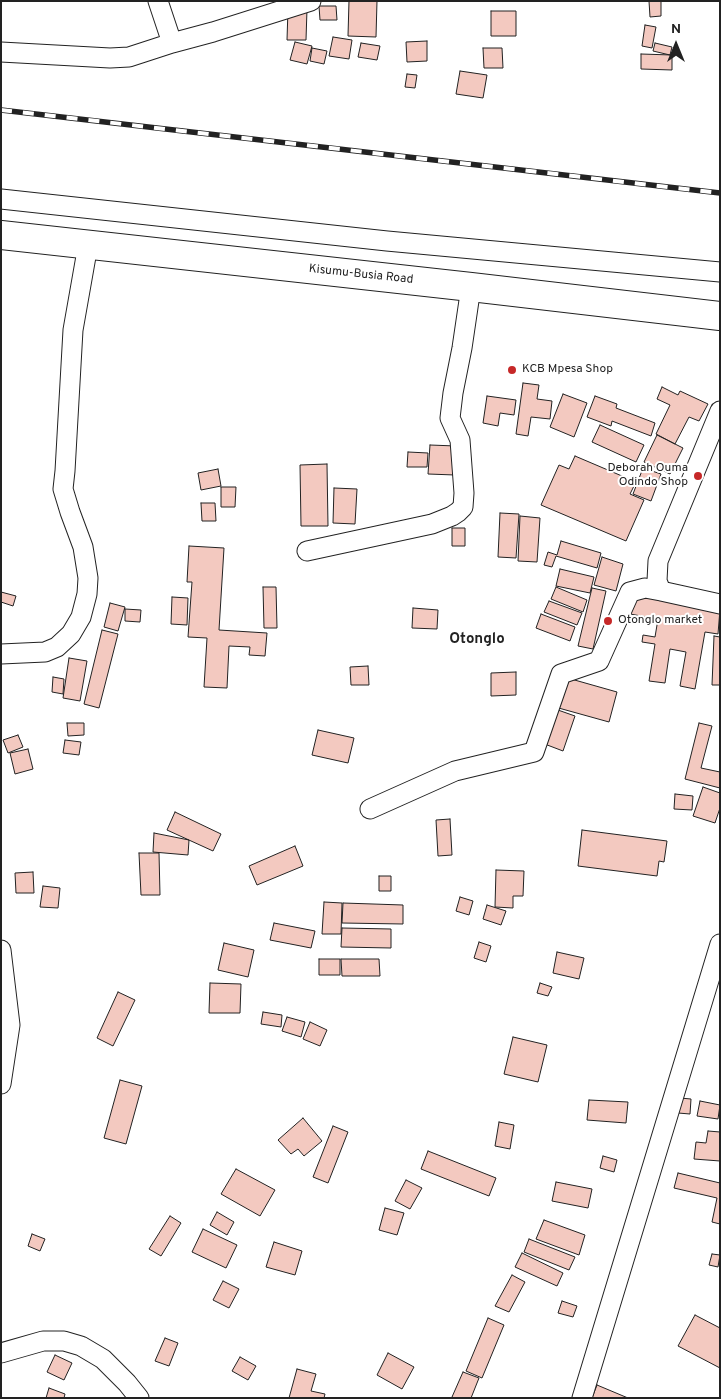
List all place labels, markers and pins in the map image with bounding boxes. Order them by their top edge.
place label: KCB Mpesa Shop [522,363,613,377]
marker: KCB Mpesa Shop [506,364,518,376]
place label: Deborah Ouma Odindo Shop [607,462,688,490]
marker: Deborah Ouma Odindo Shop [692,470,704,482]
place label: Otonglo market [618,614,702,628]
marker: Otonglo market [602,615,614,627]

